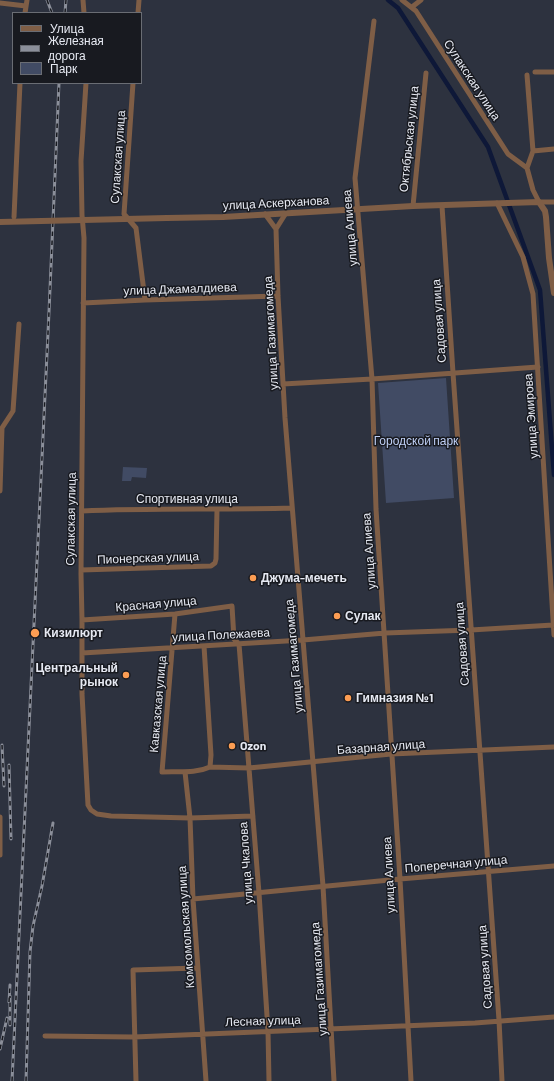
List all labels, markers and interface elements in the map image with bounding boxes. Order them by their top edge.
legend [12,12,142,84]
text: Улица [50,21,84,35]
text: Железная дорога [48,33,104,62]
street label: Сулакская улица [440,37,504,123]
text: Парк [50,61,77,75]
street label: Октябрьская улица [396,85,422,193]
street label: Сулакская улица [108,110,128,204]
street label: улица Алиева [339,189,361,267]
street label: улица Аскерханова [222,193,330,213]
street label: улица Газимагомеда [261,276,281,390]
street label: Садовая улица [429,279,449,363]
street label: улица Джамалдиева [123,280,237,298]
street label: улица Эмирова [521,373,541,459]
park label: Городской парк [374,434,458,448]
street label: Сулакская улица [63,472,79,566]
street label: Спортивная улица [136,492,238,506]
street label: улица Алиева [359,512,379,590]
street label: Пионерская улица [97,549,199,567]
place label: Джума-мечеть [261,571,347,585]
marker: Джума-мечеть [248,573,258,583]
street label: Красная улица [115,593,197,615]
street label: улица Газимагомеда [282,599,306,713]
street label: Садовая улица [452,602,472,686]
place label: Сулак [345,609,380,623]
marker: Сулак [332,611,342,621]
street label: улица Полежаева [172,625,270,645]
place label: Кизилюрт [44,626,103,640]
marker: Кизилюрт [29,627,41,639]
street label: Кавказская улица [147,655,169,753]
place label: Центральный рынок [35,661,118,689]
marker: Центральный рынок [121,670,131,680]
place label: Гимназия №1 [356,691,433,705]
marker: Гимназия №1 [343,693,353,703]
street label: Базарная улица [336,737,426,757]
place label: Ozon [240,739,266,753]
marker: Ozon [227,741,237,751]
street label: улица Чкалова [236,821,256,905]
street label: улица Алиева [380,836,398,914]
street label: Поперечная улица [404,852,508,876]
street label: Комсомольская улица [175,865,197,989]
street label: улица Газимагомеда [308,922,330,1036]
street label: Садовая улица [475,925,495,1009]
street label: Лесная улица [225,1012,301,1030]

